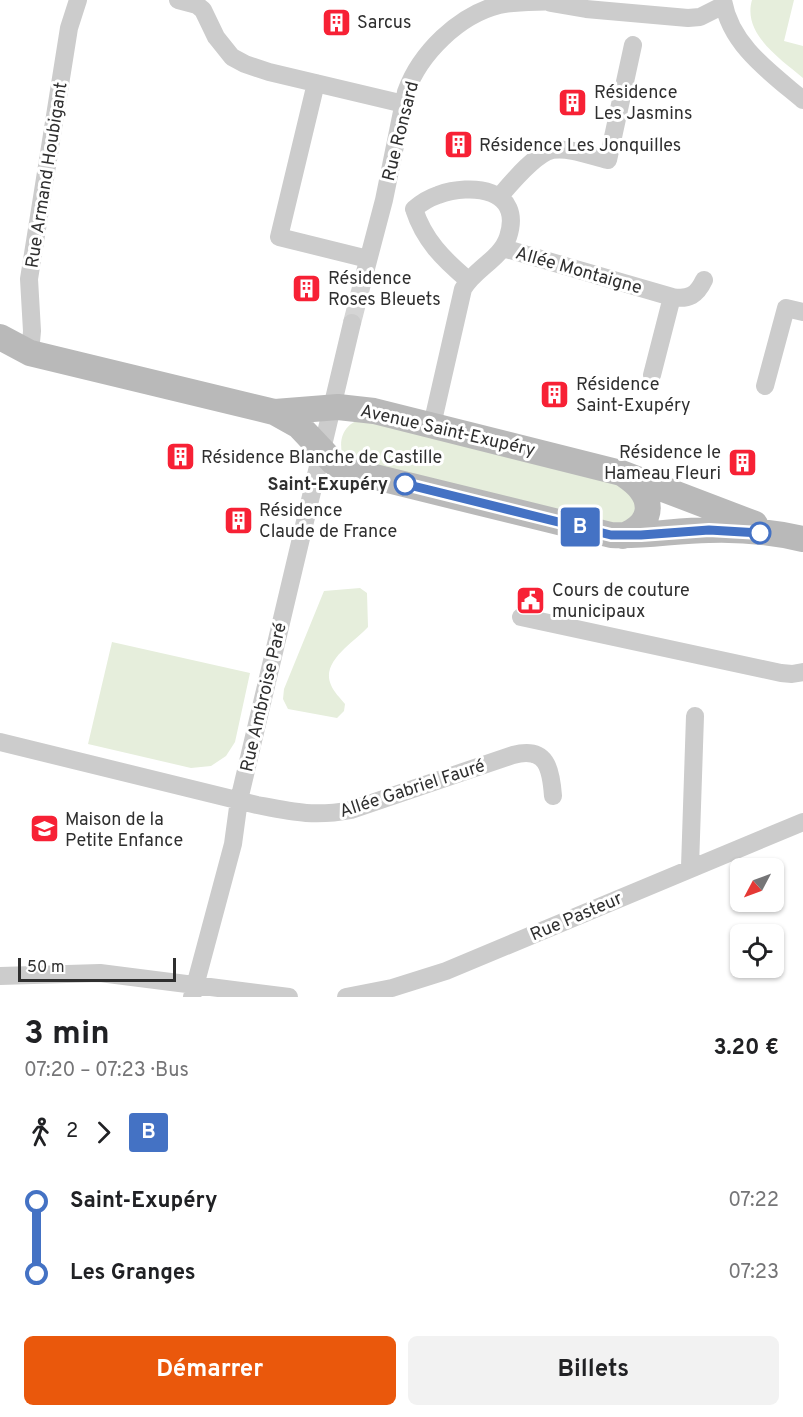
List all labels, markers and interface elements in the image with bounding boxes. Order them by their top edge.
building icon: Sarcus [320,6,352,38]
place label: Sarcus [357,12,411,35]
street label: Rue Ronsard [378,79,425,184]
street label: Rue Armand Houbigant [21,81,74,270]
place label: Résidence Les Jasmins [594,82,692,126]
building icon: Résidence Les Jasmins [557,86,589,118]
building icon: Résidence Les Jonquilles [442,129,474,161]
place label: Résidence Les Jonquilles [479,135,681,158]
street label: Allée Montaigne [513,242,645,300]
place label: Résidence Roses Bleuets [328,268,441,312]
building icon: Résidence Roses Bleuets [291,272,323,304]
place label: Résidence Saint-Exupéry [576,374,691,418]
building icon: Résidence Saint-Exupéry [539,378,571,410]
street label: Avenue Saint-Exupéry [358,400,537,463]
building icon: Résidence Blanche de Castille [164,441,196,473]
place label: Résidence le Hameau Fleuri [604,442,721,486]
building icon: Résidence le Hameau Fleuri [726,446,758,478]
place label: Résidence Blanche de Castille [201,447,442,470]
marker: Saint-Exupéry [394,473,416,495]
place label: Saint-Exupéry [267,474,388,497]
place label: Résidence Claude de France [259,500,397,544]
building icon: Résidence Claude de France [222,504,254,536]
line badge: B [560,508,600,546]
text: B [573,514,587,541]
unlabelled marker [749,522,771,544]
place label: Cours de couture municipaux [552,580,690,624]
public building icon: Cours de couture municipaux [515,584,547,616]
street label: Rue Ambroise Paré [236,620,293,774]
street label: Allée Gabriel Fauré [337,755,488,824]
place label: Maison de la Petite Enfance [65,809,183,853]
school or university icon: Maison de la Petite Enfance [28,813,60,845]
north arrow [730,858,784,912]
map controls [730,858,784,978]
street label: Rue Pasteur [527,888,626,947]
button: locate [730,924,784,978]
scale bar [18,955,176,982]
text: 50 m [27,958,65,978]
text: 3 min [24,1014,110,1056]
text: 3.20 € [714,1035,779,1062]
text: 07:20 – 07:23 · Bus [24,1058,189,1084]
icon: walk [24,1116,57,1149]
icon: forward [87,1116,120,1149]
text: 2 [66,1119,78,1145]
text: B [141,1119,156,1146]
text: Saint-Exupéry [70,1188,217,1215]
text: 07:22 [728,1188,779,1214]
text: Les Granges [70,1260,196,1287]
text: 07:23 [728,1260,779,1286]
button: Démarrer [24,1336,396,1405]
button: Billets [408,1336,779,1405]

